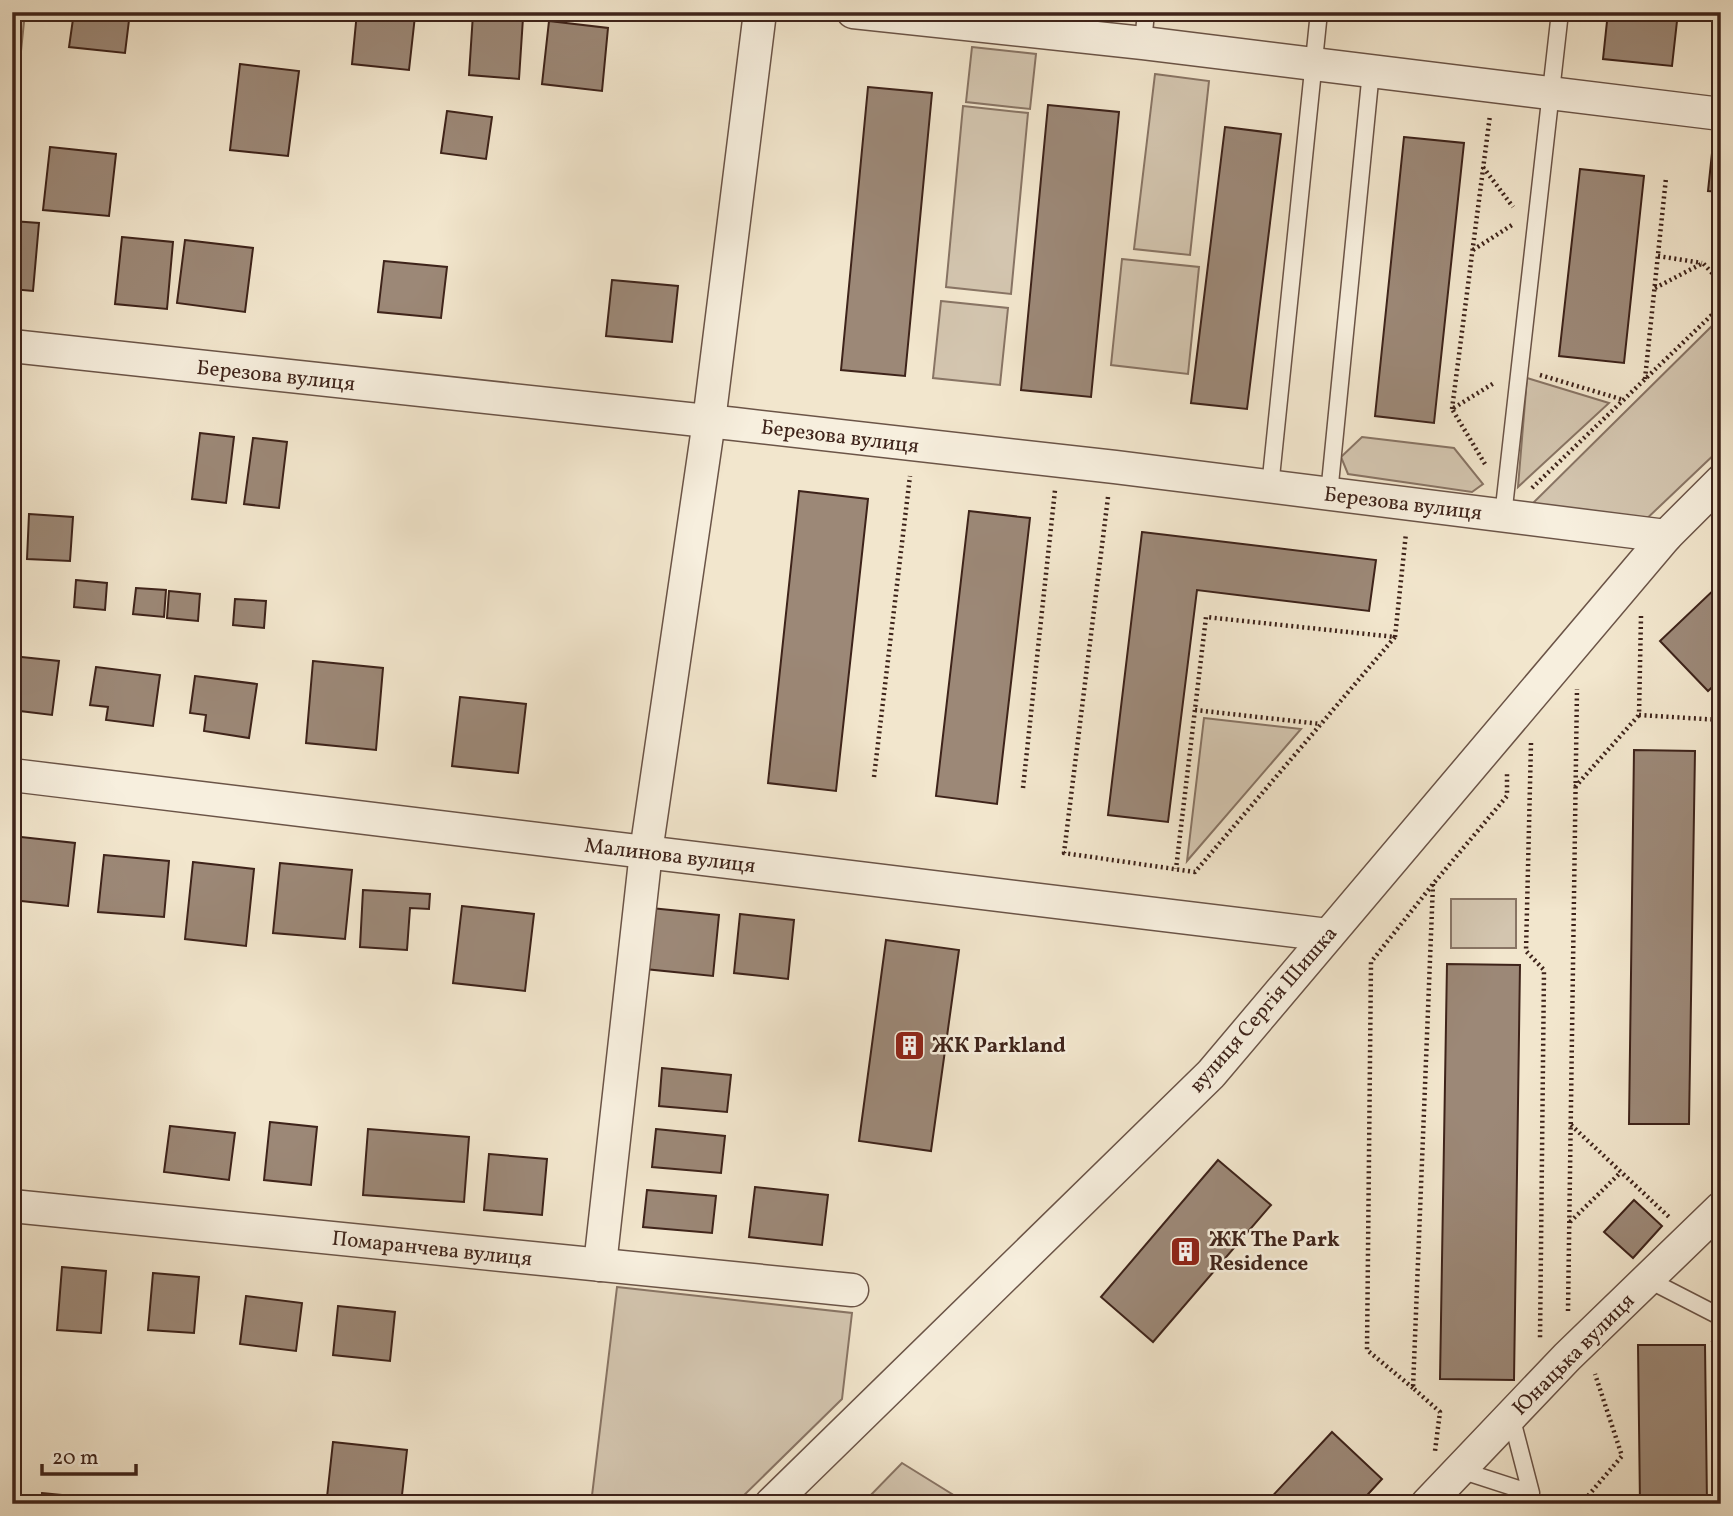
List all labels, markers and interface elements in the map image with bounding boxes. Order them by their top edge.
street label: Березова вулиця [195,354,357,399]
street label: Березова вулиця [759,413,921,462]
street label: Березова вулиця [1322,480,1484,529]
street label: Малинова вулиця [583,832,757,881]
street label: вулиця Сергія Шишка [1184,920,1345,1100]
building icon: ЖК Parkland [892,1028,926,1062]
place label: ЖК Parkland [932,1032,1066,1061]
street label: Помаранчева вулиця [330,1225,533,1274]
place label: ЖК The Park Residence [1209,1226,1340,1279]
building icon: ЖК The Park Residence [1169,1234,1203,1268]
street label: Юнацька вулиця [1506,1287,1642,1423]
scale bar [42,1432,136,1476]
text: 20 m [52,1444,98,1473]

